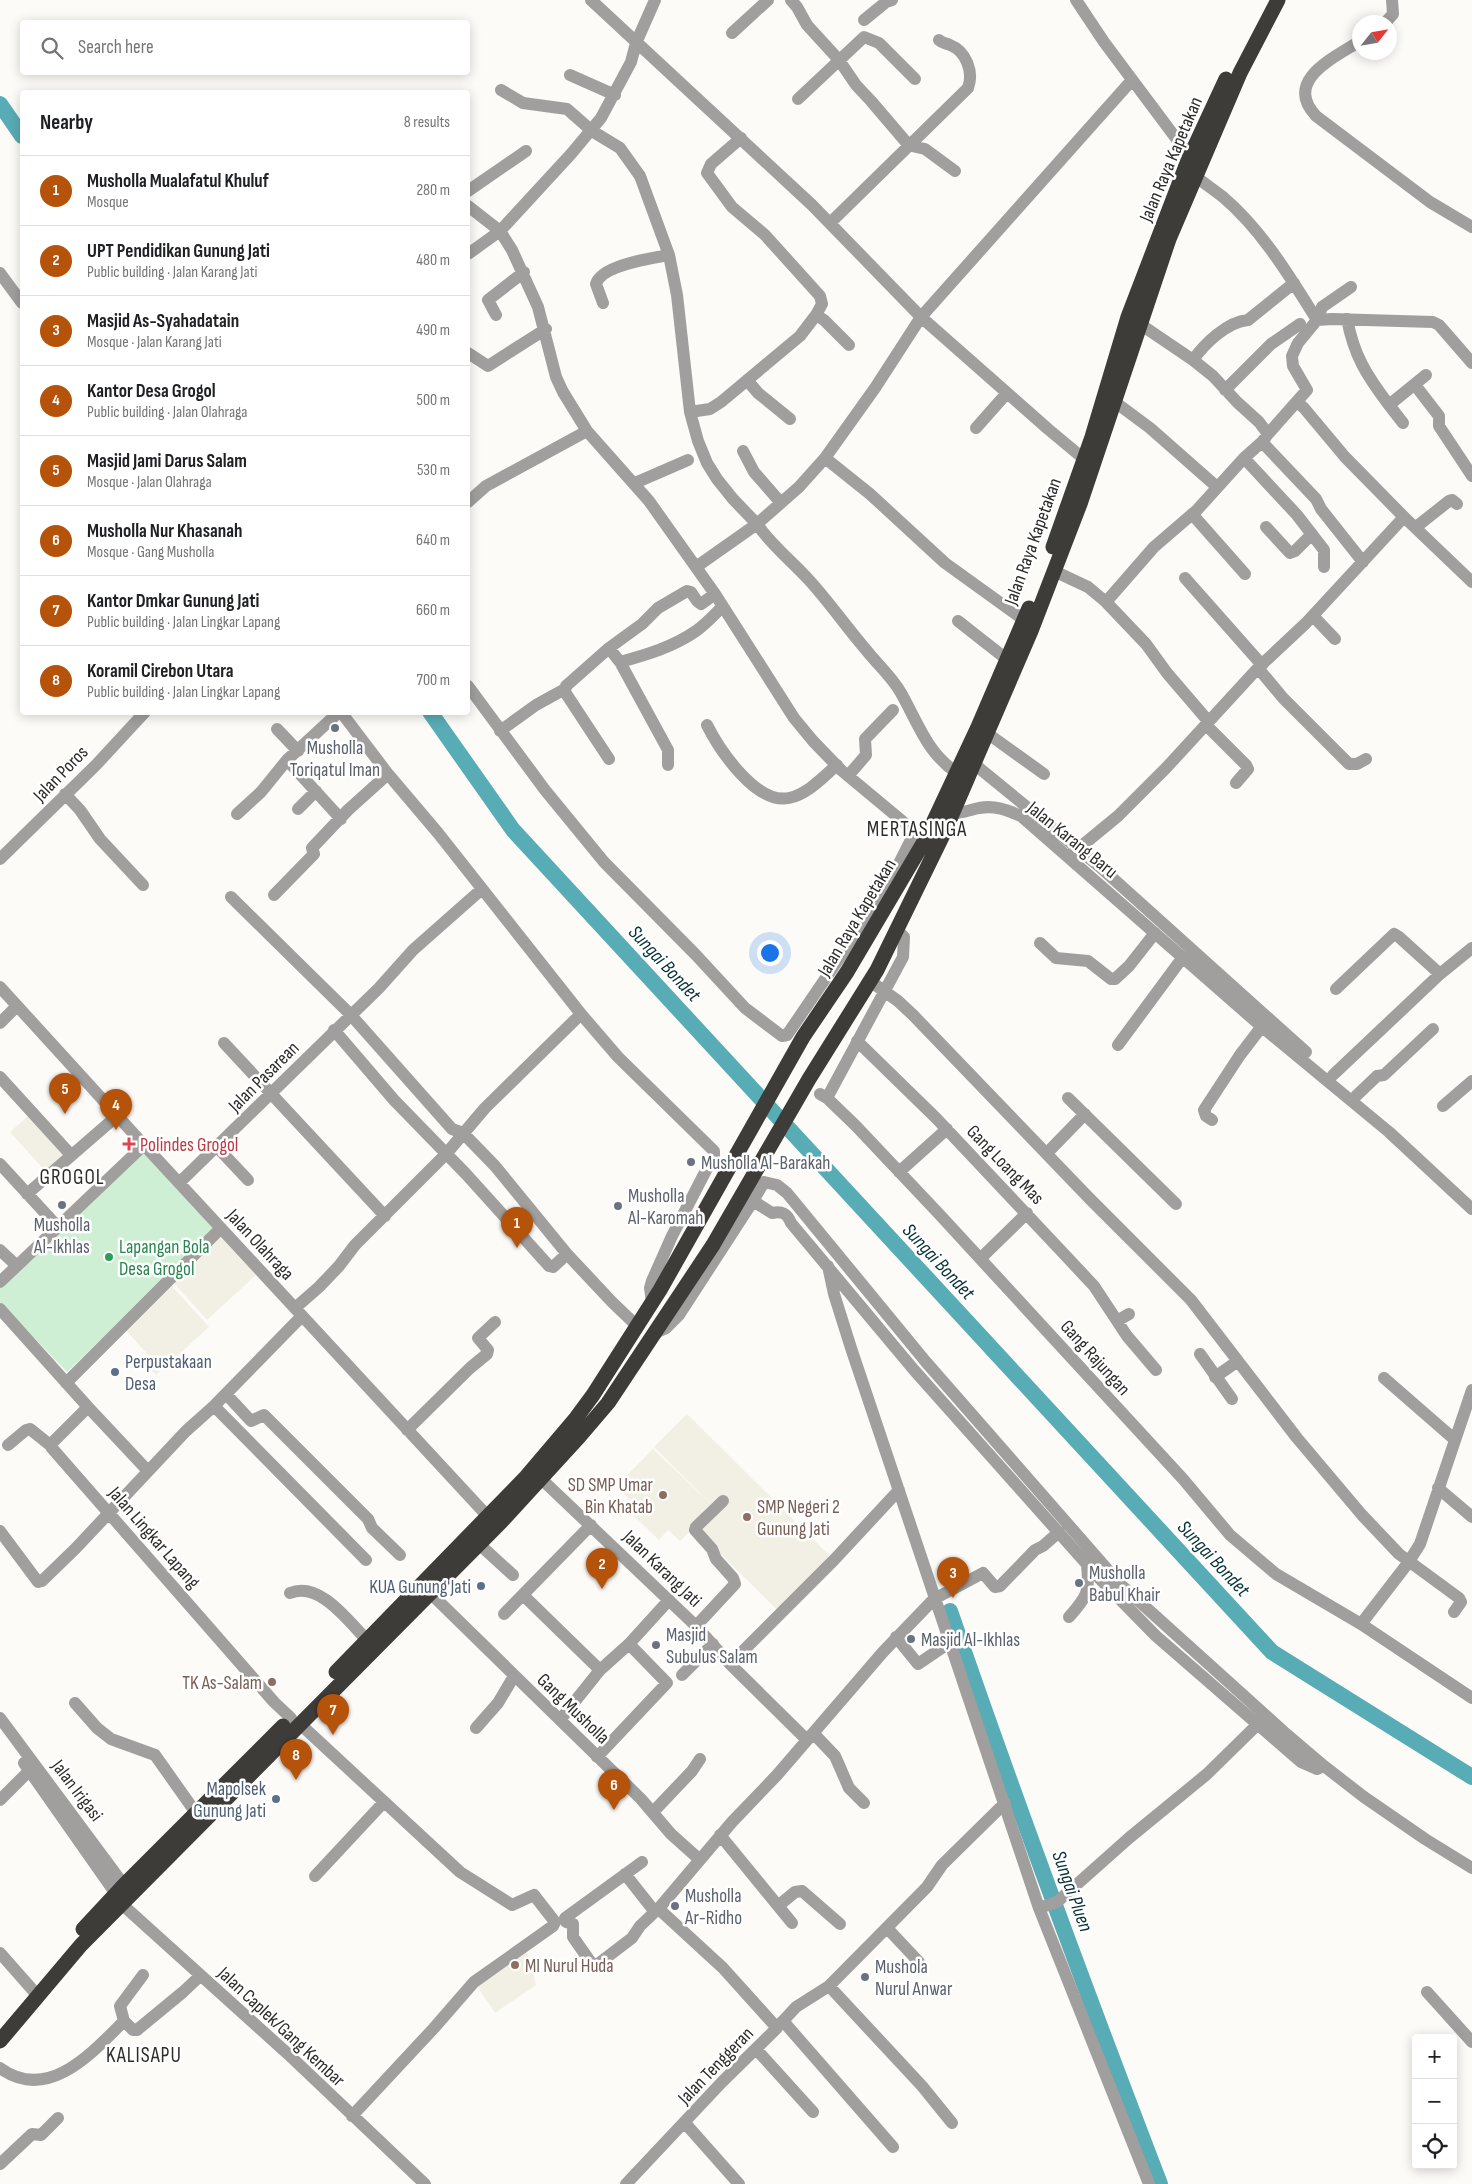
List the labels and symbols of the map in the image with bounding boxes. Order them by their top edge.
north arrow [1352,15,1397,60]
street label: Jalan Raya Kapetakan [1134,94,1208,226]
street label: Jalan Raya Kapetakan [999,475,1067,609]
marker: Musholla Toriqatul Iman [329,722,341,734]
place label: Musholla Toriqatul Iman [290,737,380,782]
street label: Jalan Poros [28,741,93,808]
street label: Jalan Karang Baru [1022,796,1122,884]
district label: MERTASINGA [867,817,967,842]
street label: Jalan Raya Kapetakan [813,855,901,982]
water label: Sungai Bondet [623,921,706,1007]
your location [757,940,783,966]
street label: Jalan Pasarean [223,1037,304,1118]
pin: 5 [49,1073,81,1114]
pin: 4 [100,1089,132,1130]
street label: Gang Loang Mas [961,1121,1049,1210]
place label: Polindes Grogol [140,1134,238,1157]
marker: Polindes Grogol [122,1137,136,1151]
place label: Musholla Al-Barakah [701,1152,830,1175]
marker: Musholla Al-Barakah [685,1156,697,1168]
district label: GROGOL [39,1165,105,1190]
place label: Musholla Al-Karomah [627,1185,703,1230]
marker: Musholla Al-Ikhlas [56,1199,68,1211]
marker: Musholla Al-Karomah [612,1200,624,1212]
street label: Jalan Olahraga [221,1204,299,1285]
pin: 1 [501,1207,533,1248]
place label: Musholla Al-Ikhlas [33,1214,90,1259]
water label: Sungai Bondet [897,1219,980,1305]
place label: Lapangan Bola Desa Grogol [119,1236,210,1281]
marker: Lapangan Bola Desa Grogol [103,1251,115,1263]
street label: Gang Rajungan [1055,1316,1135,1400]
place label: Perpustakaan Desa [125,1351,212,1396]
marker: Perpustakaan Desa [109,1366,121,1378]
place label: SD SMP Umar Bin Khatab [568,1474,654,1519]
street label: Jalan Lingkar Lapang [103,1481,205,1594]
marker: SD SMP Umar Bin Khatab [657,1489,669,1501]
place label: SMP Negeri 2 Gunung Jati [757,1496,840,1541]
marker: SMP Negeri 2 Gunung Jati [741,1511,753,1523]
water label: Sungai Bondet [1172,1516,1255,1602]
street label: Jalan Karang Jati [617,1525,706,1612]
pin: 2 [586,1548,618,1589]
pin: 3 [937,1557,969,1598]
place label: Musholla Babul Khair [1089,1562,1161,1607]
place label: KUA Gunung Jati [369,1576,471,1599]
marker: Musholla Babul Khair [1073,1577,1085,1589]
marker: KUA Gunung Jati [475,1580,487,1592]
place label: Masjid Subulus Salam [666,1624,758,1669]
place label: Masjid Al-Ikhlas [921,1629,1020,1652]
marker: Masjid Al-Ikhlas [905,1633,917,1645]
marker: Masjid Subulus Salam [650,1639,662,1651]
street label: Gang Musholla [532,1669,614,1749]
place label: TK As-Salam [182,1672,262,1695]
marker: TK As-Salam [266,1676,278,1688]
pin: 7 [317,1694,349,1735]
pin: 8 [280,1739,312,1780]
street label: Jalan Irigasi [46,1755,107,1826]
pin: 6 [598,1769,630,1810]
place label: Mapolsek Gunung Jati [193,1778,267,1823]
marker: Mapolsek Gunung Jati [270,1793,282,1805]
water label: Sungai Pluen [1046,1848,1098,1935]
place label: Musholla Ar-Ridho [684,1885,742,1930]
marker: Musholla Ar-Ridho [669,1900,681,1912]
place label: MI Nurul Huda [525,1955,614,1978]
place label: Mushola Nurul Anwar [875,1956,953,2001]
marker: MI Nurul Huda [509,1959,521,1971]
street label: Jalan Caplek/Gang Kembar [212,1962,350,2092]
marker: Mushola Nurul Anwar [859,1971,871,1983]
street label: Jalan Tenggeran [673,2023,759,2110]
district label: KALISAPU [106,2043,182,2068]

